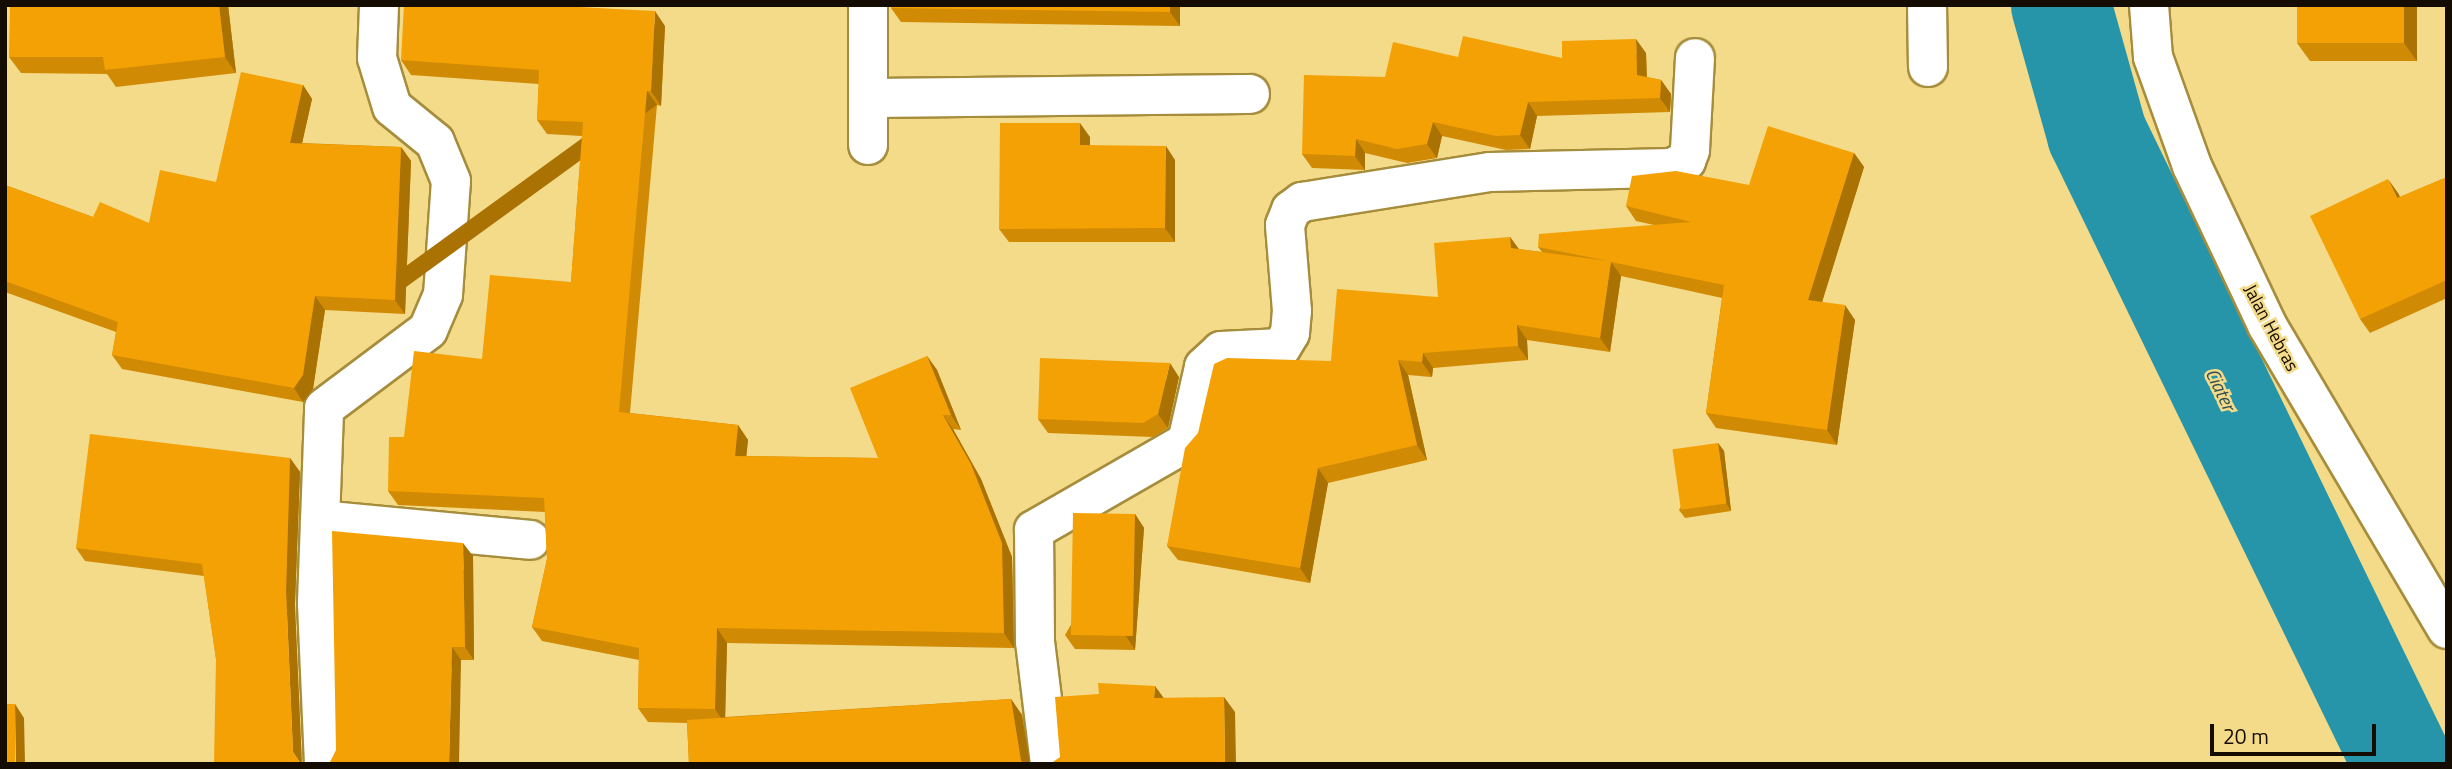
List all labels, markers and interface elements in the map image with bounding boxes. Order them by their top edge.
street label: Jalan Hebras [2239,281,2303,375]
water label: Ciater [2201,364,2241,414]
scale bar [2214,710,2380,754]
text: 20 m [2223,720,2269,752]

